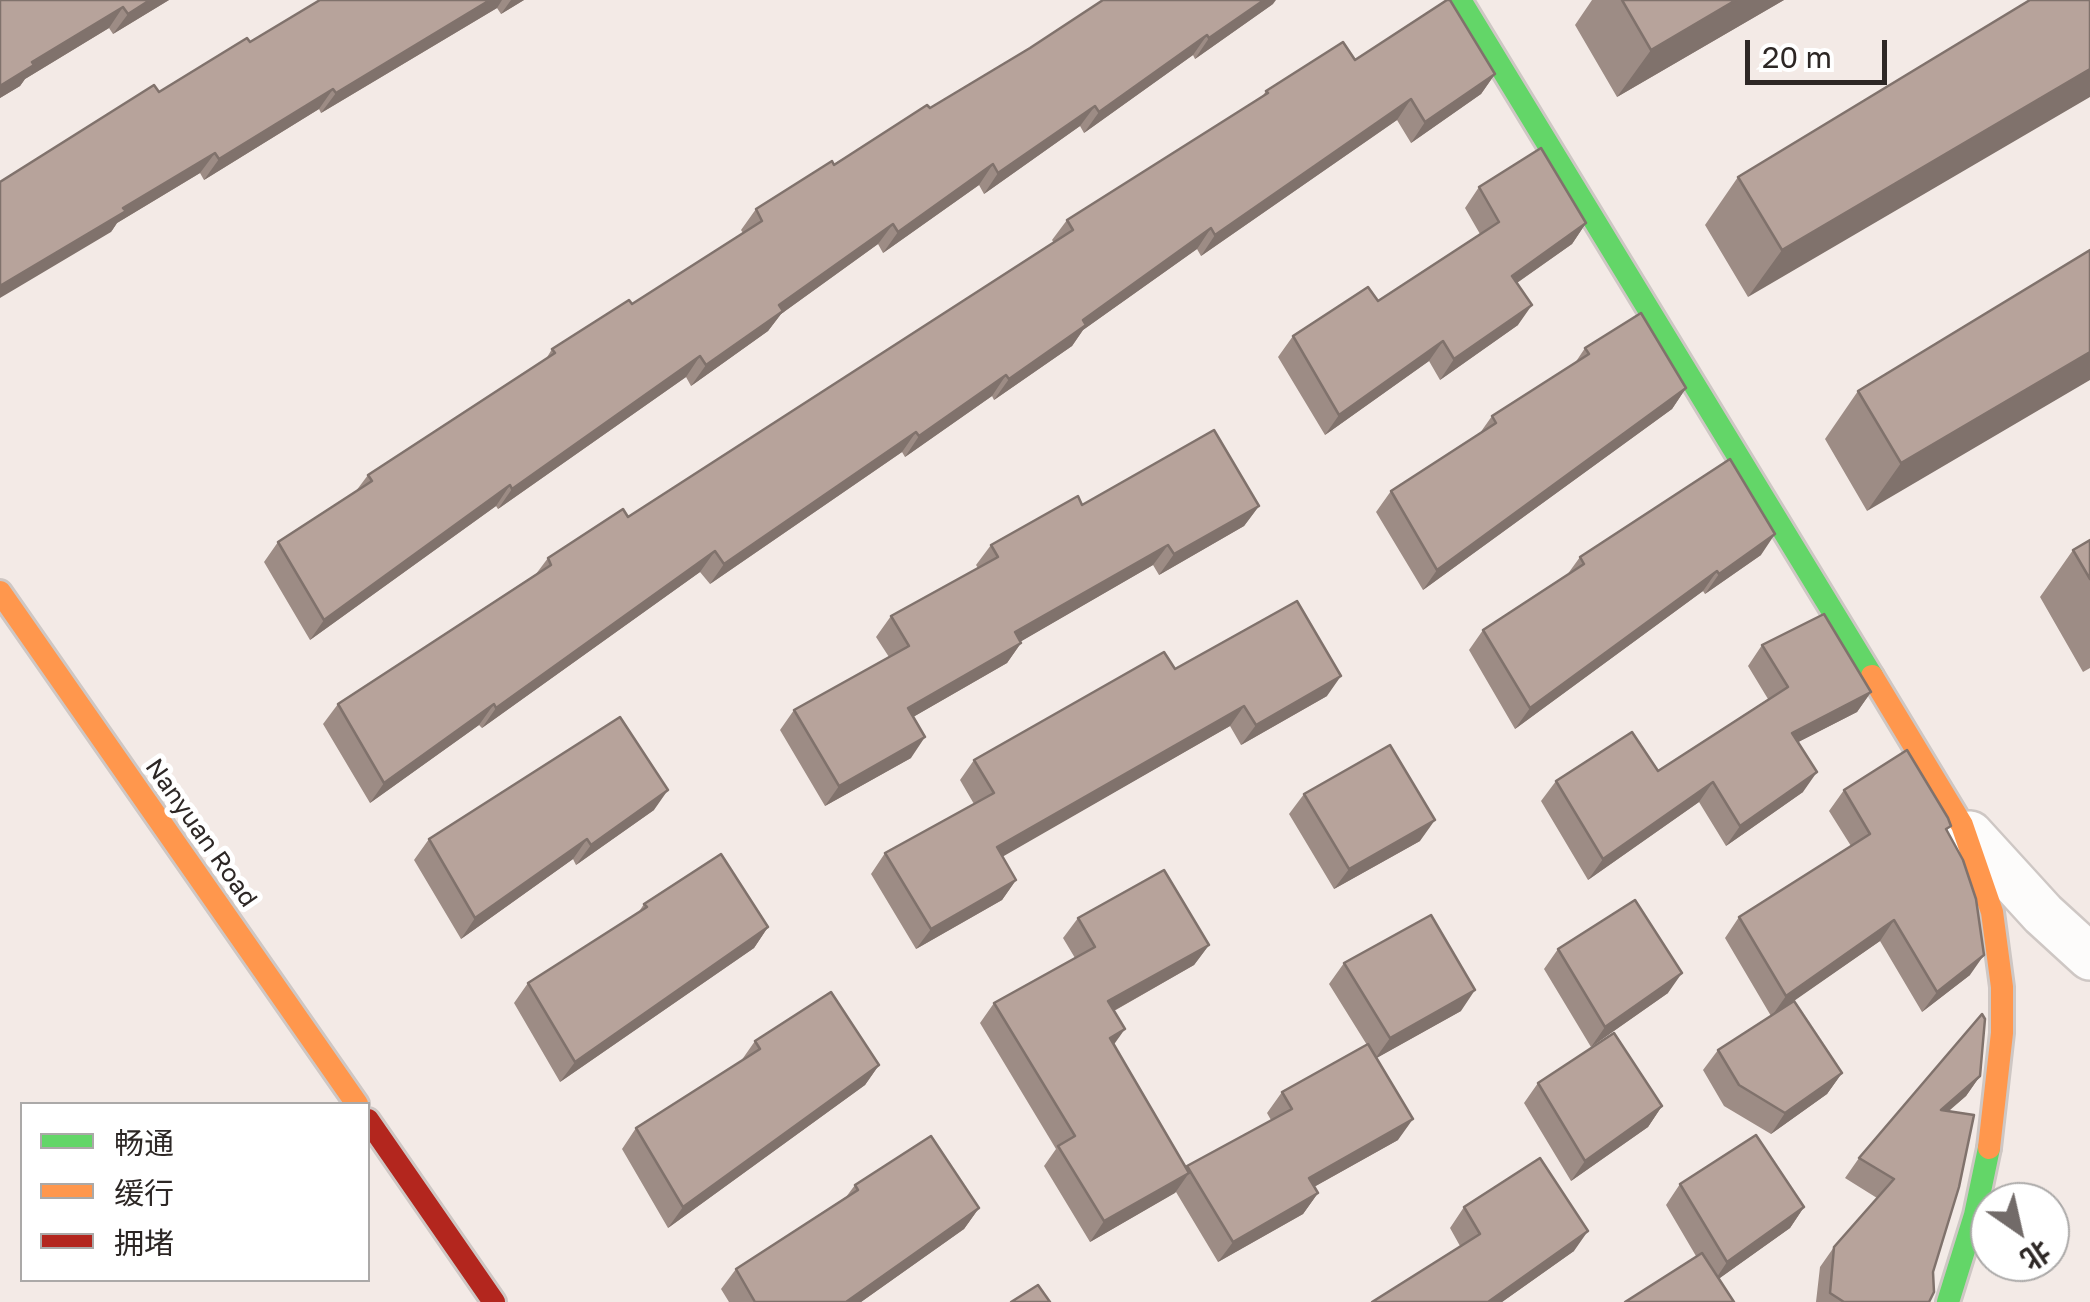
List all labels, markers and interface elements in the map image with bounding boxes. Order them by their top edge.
scale bar [1750,20,1892,82]
text: 20 m [1762,39,1832,75]
street label: Nanyuan Road [139,753,263,913]
legend [20,1102,370,1282]
text: 畅通 [114,1125,174,1161]
text: 缓行 [114,1175,174,1211]
north arrow [1970,1182,2070,1282]
text: 拥堵 [114,1225,174,1261]
text: 北 [2015,1234,2057,1277]

